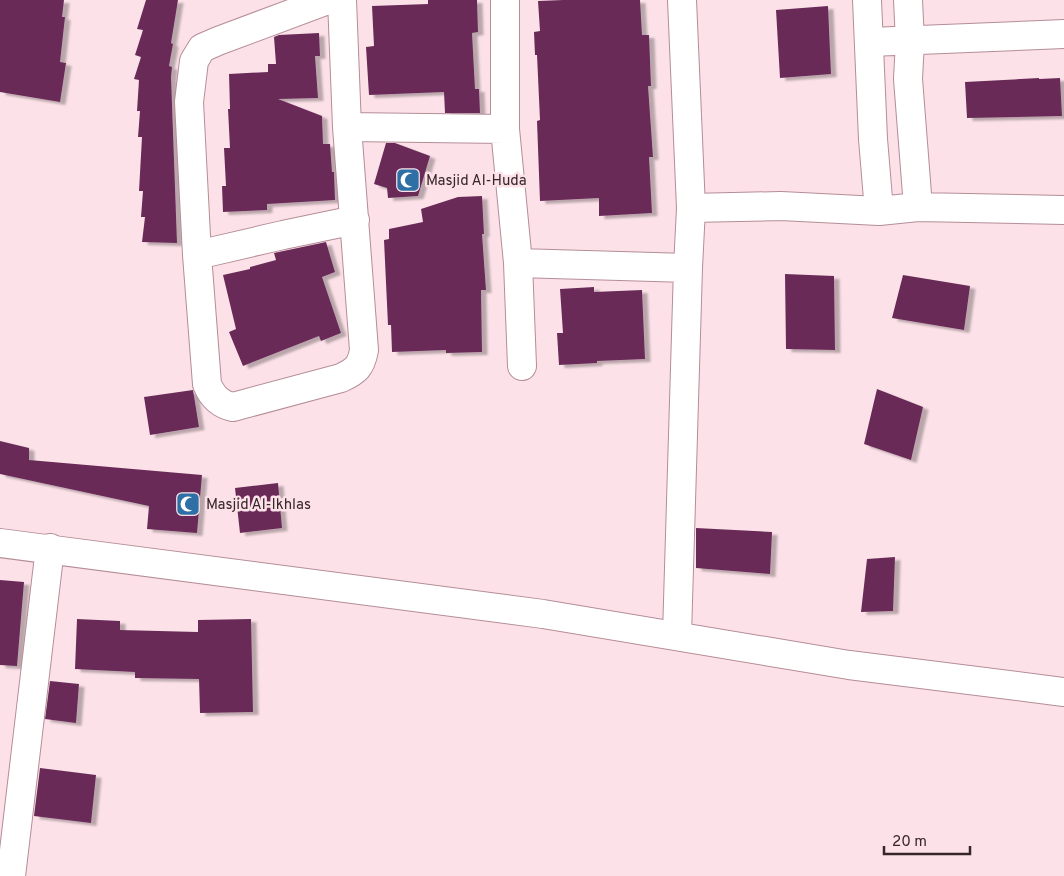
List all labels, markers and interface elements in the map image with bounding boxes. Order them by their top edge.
mosque icon: Masjid Al-Huda [395,167,421,193]
place label: Masjid Al-Huda [426,172,527,191]
mosque icon: Masjid Al-Ikhlas [175,491,201,517]
place label: Masjid Al-Ikhlas [206,496,311,515]
scale bar [884,824,970,856]
text: 20 m [892,833,927,852]

